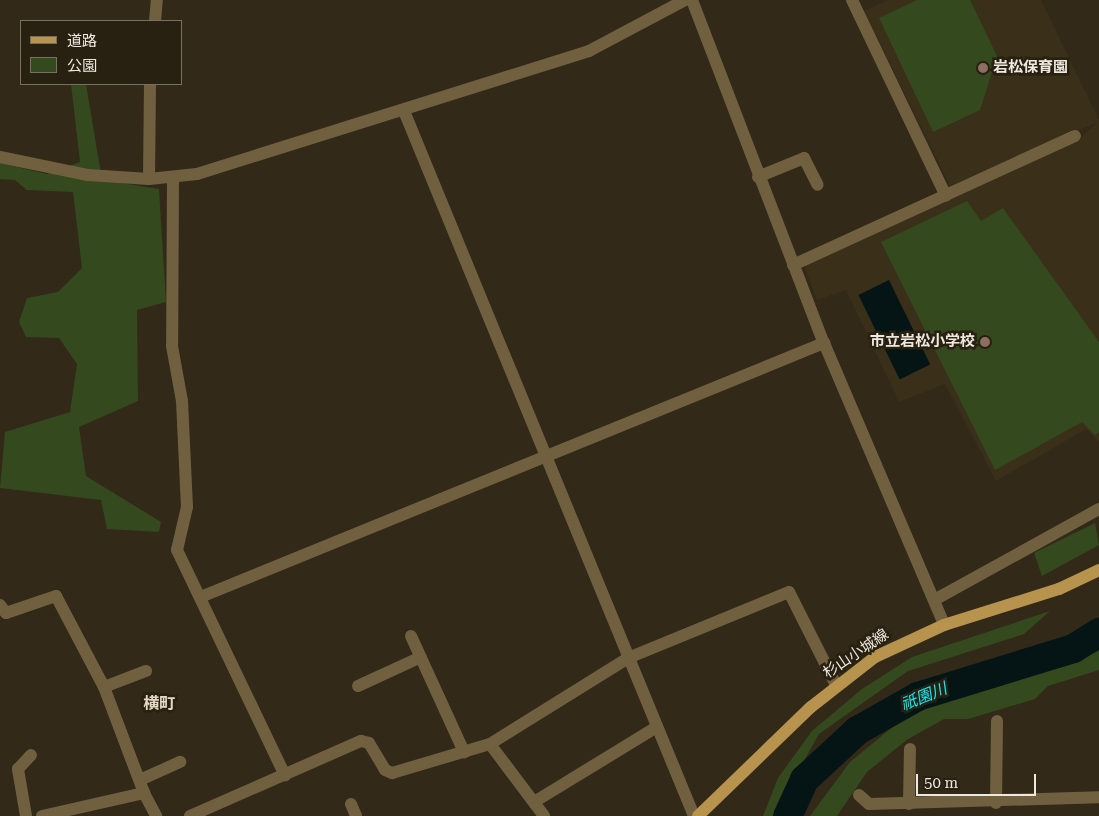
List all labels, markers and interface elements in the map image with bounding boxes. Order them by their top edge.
legend [20,20,182,85]
text: 道路 [67,32,97,50]
text: 公園 [67,57,97,75]
place label: 岩松保育園 [993,59,1068,77]
marker: 岩松保育園 [977,62,989,74]
place label: 市立岩松小学校 [870,333,975,351]
marker: 市立岩松小学校 [979,336,991,348]
street label: 杉山小城線 [820,626,892,682]
water label: 祇園川 [898,679,950,715]
district label: 横町 [143,694,175,714]
scale bar [919,764,1039,796]
text: 50 m [924,774,958,792]

